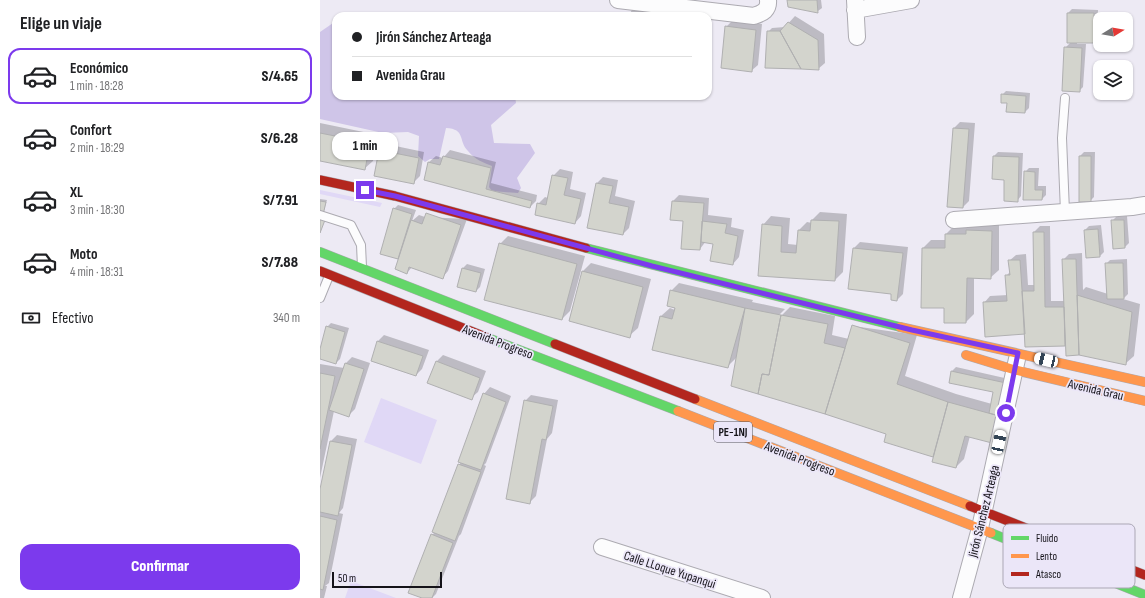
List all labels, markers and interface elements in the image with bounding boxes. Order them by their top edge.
north arrow [1093,12,1133,52]
map controls [1093,12,1133,100]
text: Elige un viaje [20,13,102,34]
text: Jirón Sánchez Arteaga [376,28,491,47]
icon: car [22,58,58,94]
text: Económico [70,59,128,78]
button: layers [1093,60,1133,100]
text: Avenida Grau [376,66,445,85]
text: S/4.65 [262,67,298,86]
text: 1 min · 18:28 [70,78,123,94]
icon: car [22,120,58,156]
text: Confort [70,121,112,140]
text: S/6.28 [261,129,298,148]
callout: 1 min [332,132,398,160]
text: 1 min [353,138,377,154]
text: 2 min · 18:29 [70,140,124,156]
route end [356,181,374,199]
icon: car [22,182,58,218]
text: XL [70,183,83,202]
text: S/7.91 [263,191,298,210]
text: 3 min · 18:30 [70,202,125,218]
icon: car [22,244,58,280]
text: Moto [70,245,97,264]
text: S/7.88 [262,253,298,272]
text: 4 min · 18:31 [70,264,123,280]
icon: cash [20,307,42,329]
text: Efectivo [52,309,93,328]
text: 340 m [273,310,300,326]
street label: Avenida Progreso [459,321,535,363]
car [1033,351,1059,369]
street label: Avenida Grau [1065,376,1125,404]
route start [997,404,1015,422]
road number: PE-1NJ [714,422,752,442]
car [991,429,1007,455]
street label: Avenida Progreso [761,438,837,480]
street label: Jirón Sánchez Arteaga [965,464,1003,560]
legend [1003,524,1135,588]
text: Fluido [1036,532,1058,545]
button: Confirmar [20,544,300,590]
street label: Calle LLoque Yupanqui [622,548,718,592]
text: Lento [1036,550,1057,563]
text: Atasco [1035,568,1062,581]
scale bar [332,570,442,589]
text: 50 m [338,572,356,585]

